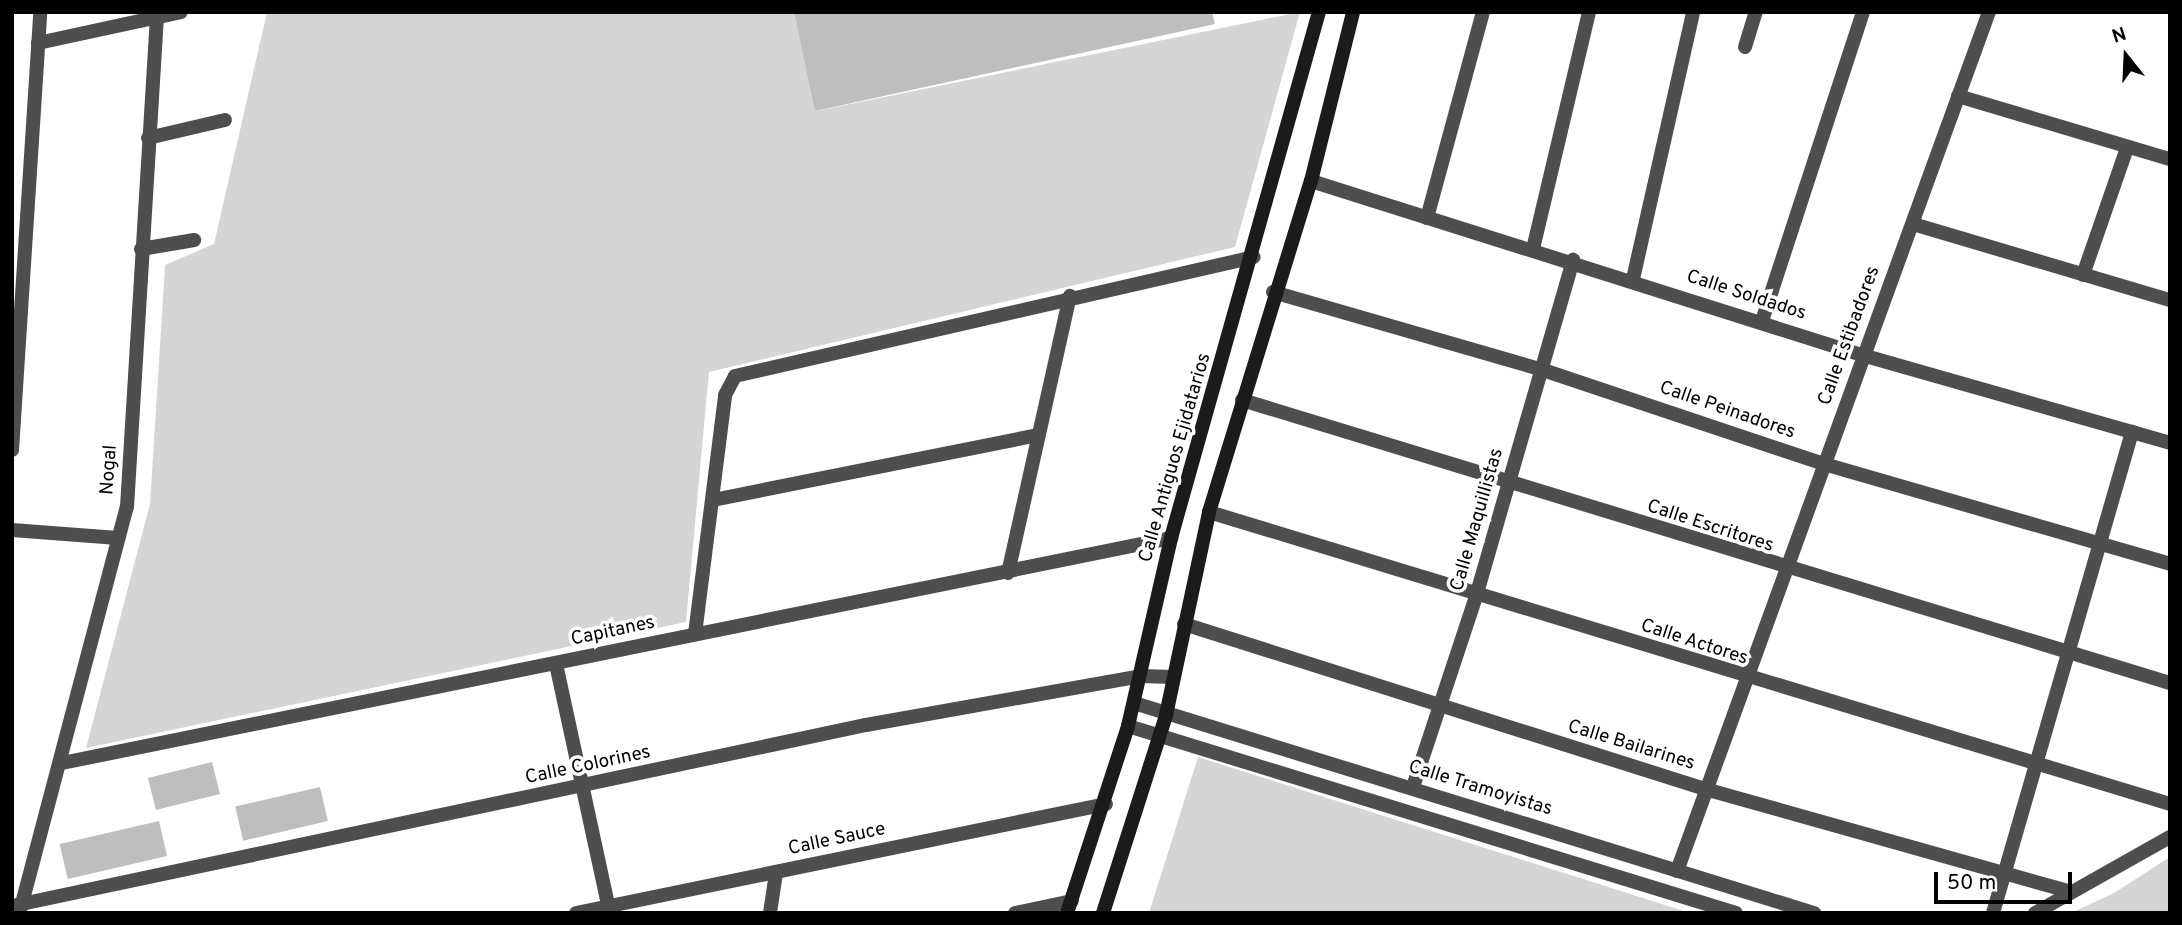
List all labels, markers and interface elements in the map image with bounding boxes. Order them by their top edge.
north arrow [2091,21,2161,91]
text: N [2109,23,2130,50]
street label: Calle Estibadores [1814,263,1886,409]
street label: Calle Soldados [1683,266,1809,326]
street label: Calle Antiguos Ejidatarios [1135,350,1217,566]
street label: Calle Peinadores [1656,377,1798,445]
street label: Nogal [97,444,123,496]
street label: Calle Maquillistas [1447,446,1509,594]
street label: Calle Escritores [1644,496,1776,558]
street label: Capitanes [569,612,657,652]
street label: Calle Actores [1637,615,1751,671]
street label: Calle Bailarines [1565,716,1697,776]
street label: Calle Colorines [523,742,653,790]
street label: Calle Tramoyistas [1405,756,1555,822]
street label: Calle Sauce [786,819,888,861]
scale bar [1937,858,2075,902]
text: 50 m [1947,870,1996,897]

